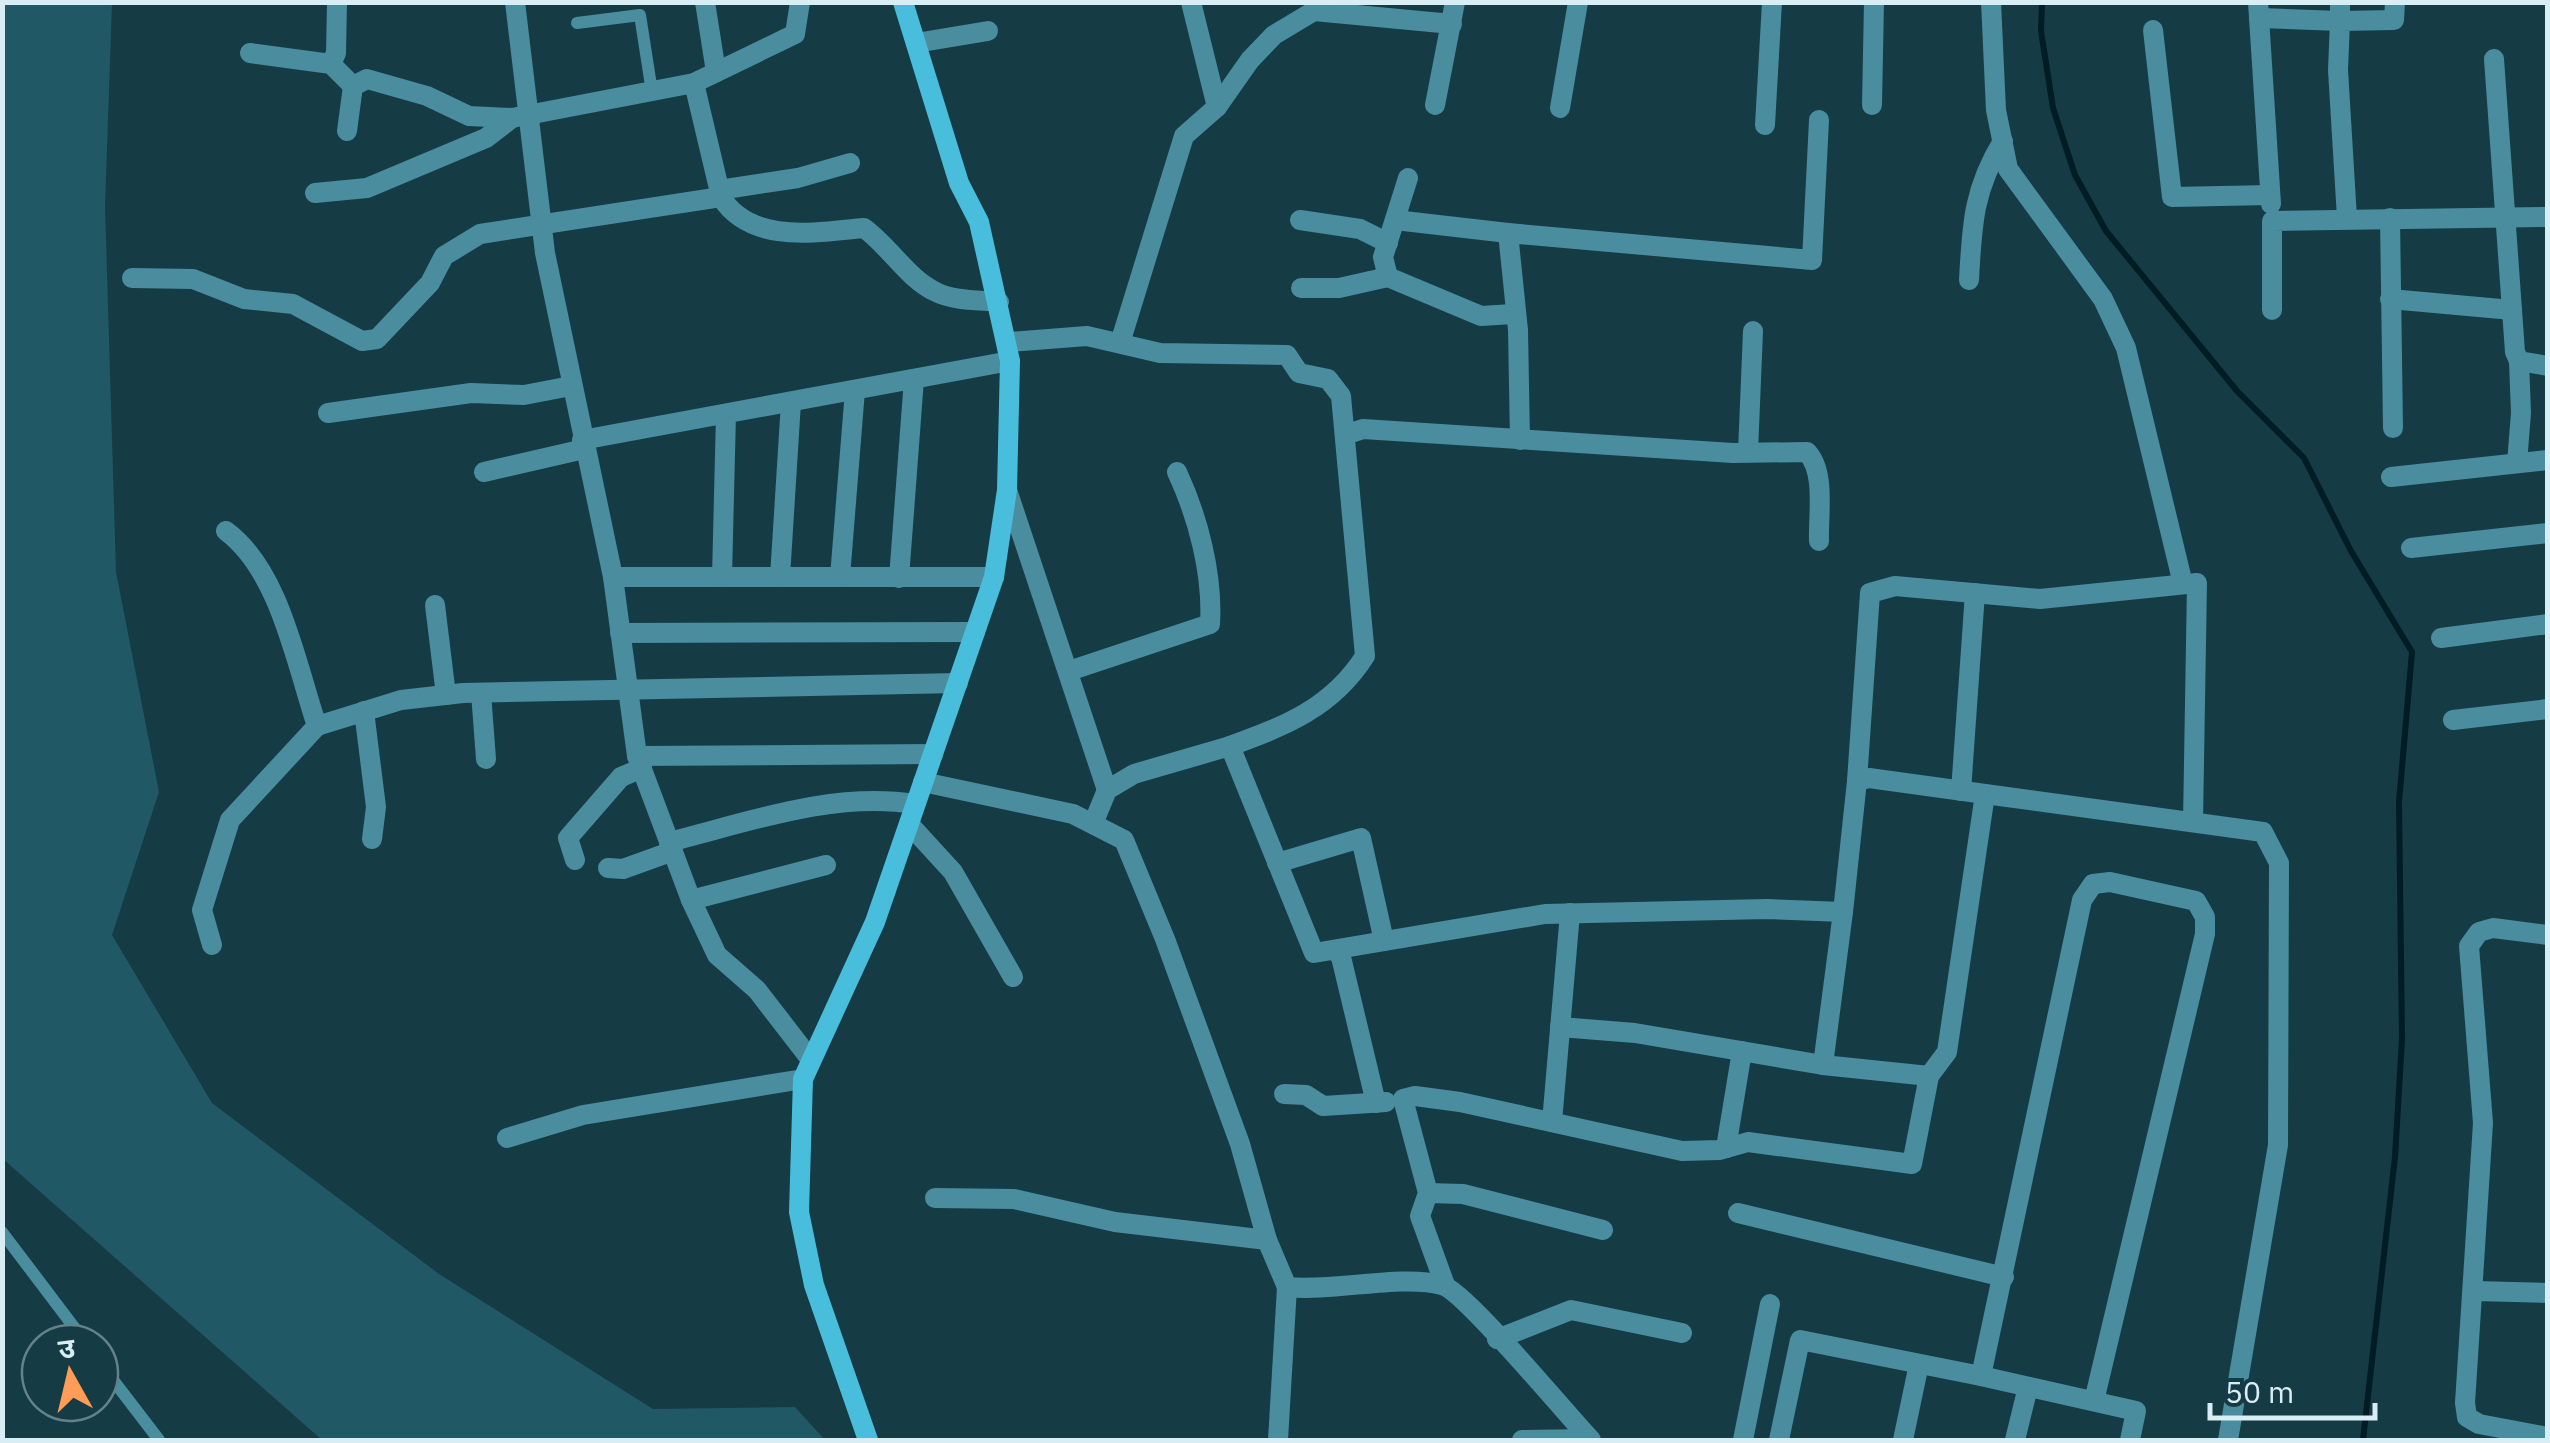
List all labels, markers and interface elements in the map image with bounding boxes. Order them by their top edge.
north arrow [20,1323,120,1423]
text: उ [56,1328,78,1367]
scale bar [2210,1358,2375,1420]
text: 50 m [2225,1372,2294,1411]

